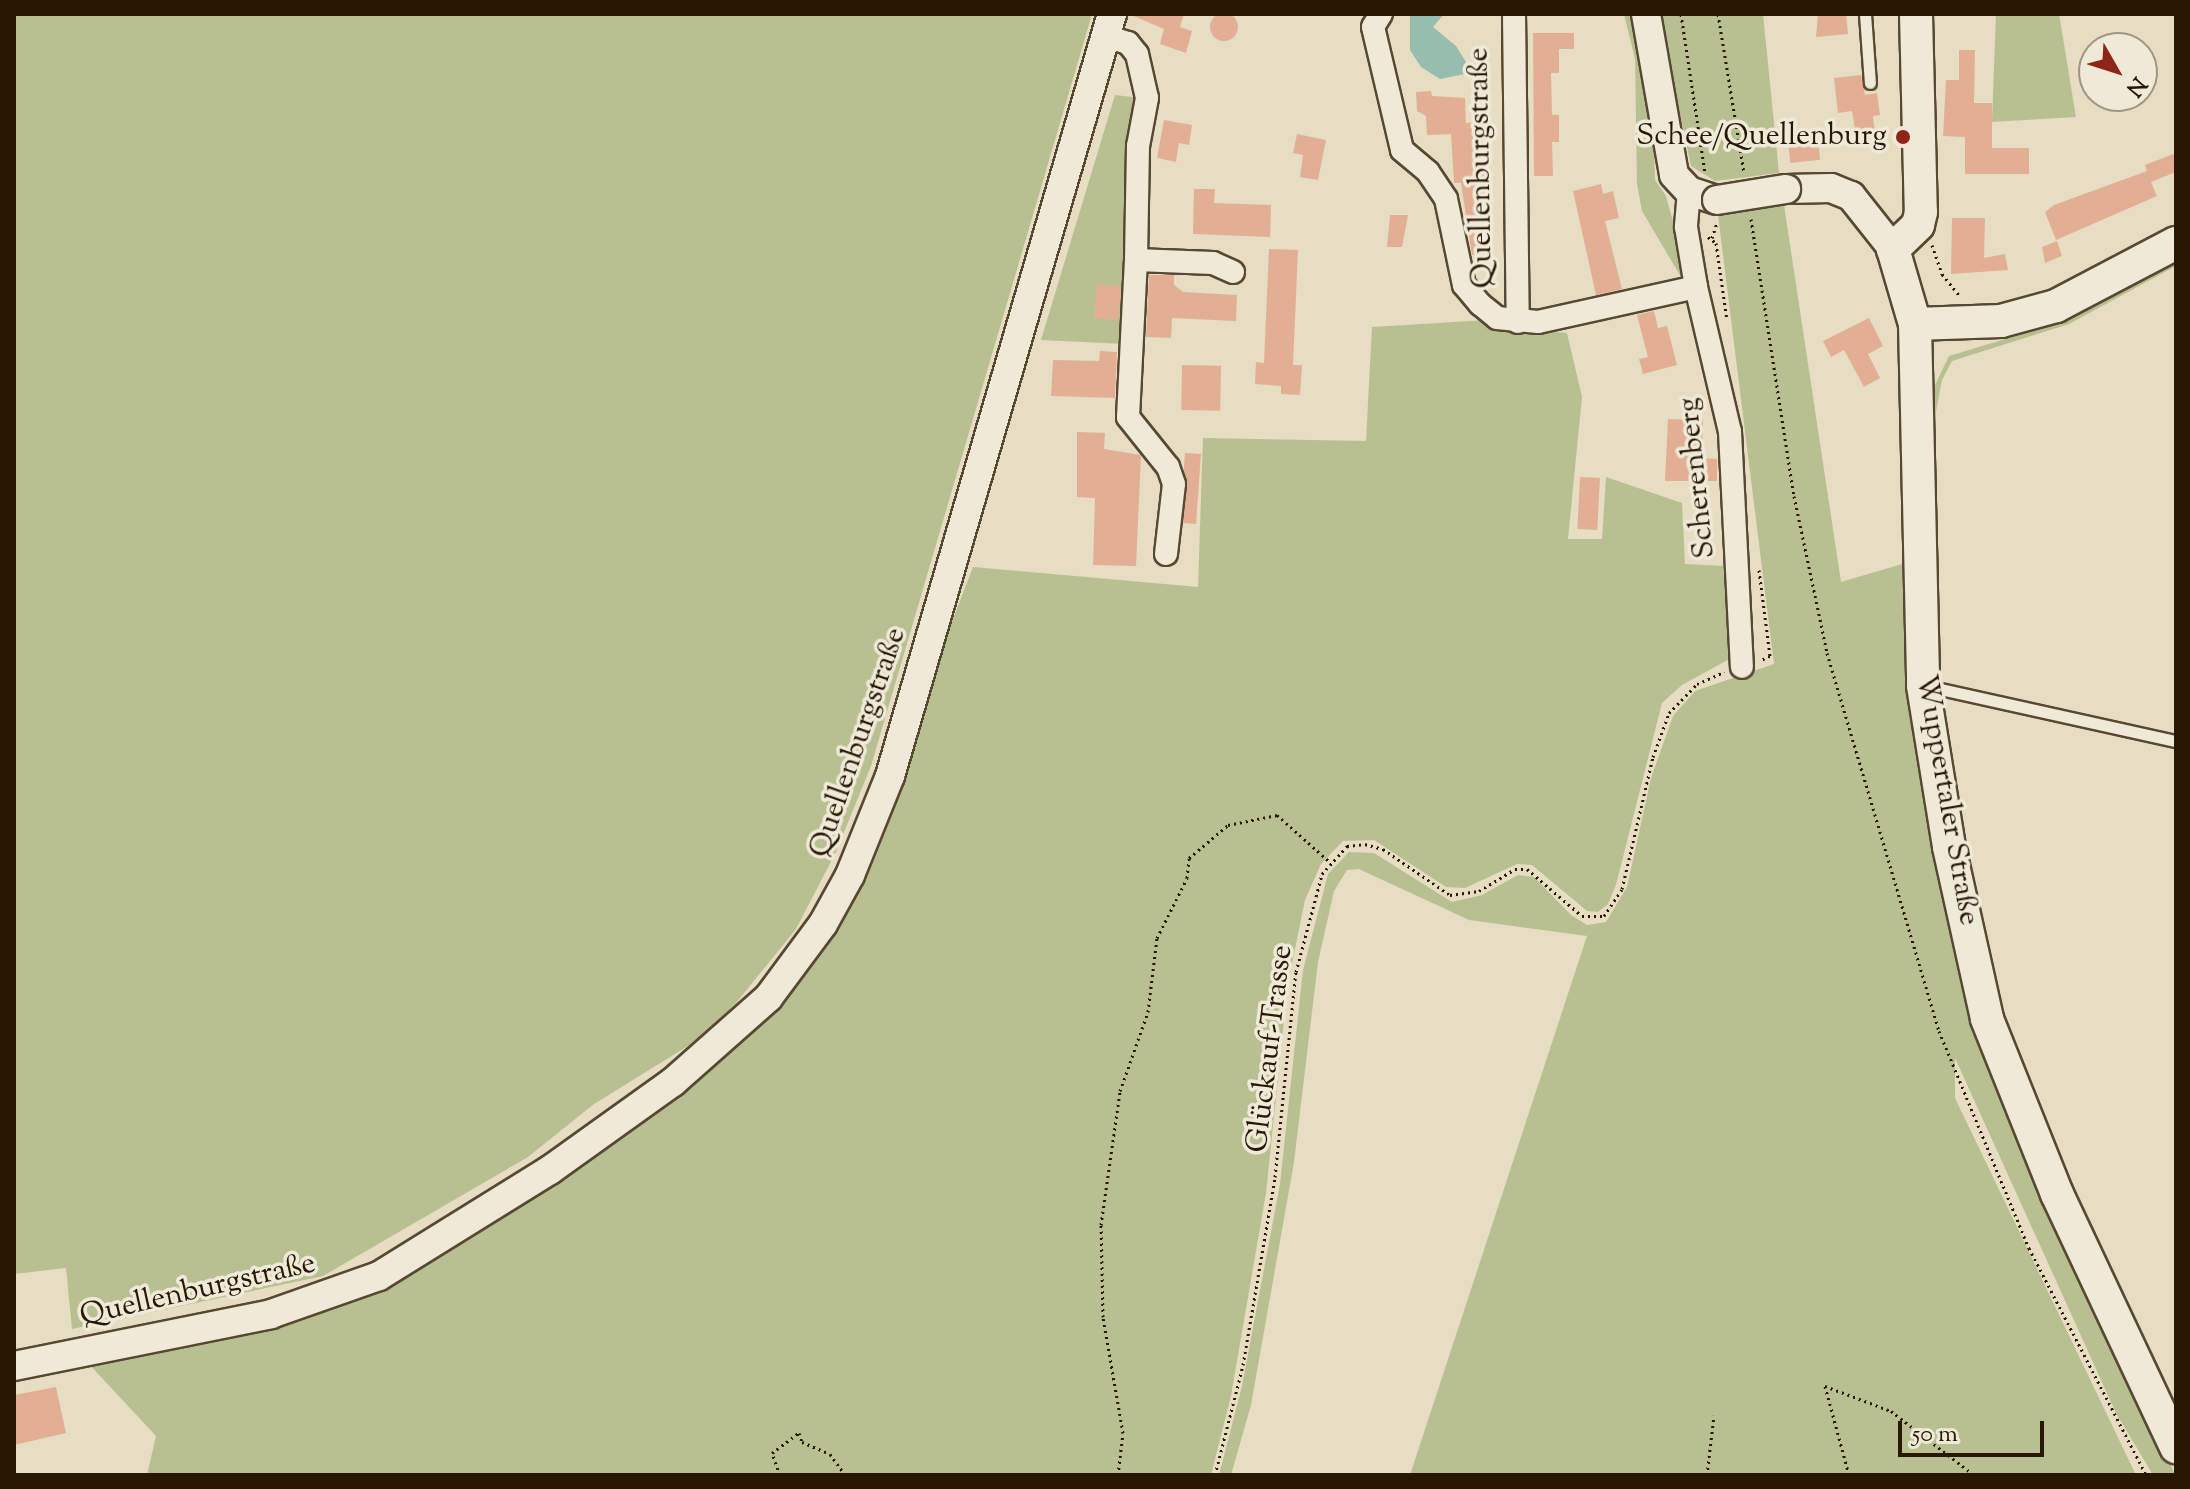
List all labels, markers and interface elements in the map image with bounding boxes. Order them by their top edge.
north arrow [2078,32,2158,112]
street label: Quellenburgstraße [1462,47,1502,289]
text: N [2117,69,2153,103]
place label: Schee/Quellenburg [1636,119,1887,155]
marker: Schee/Quellenburg [1894,128,1912,146]
street label: Scherenberg [1672,396,1724,560]
street label: Quellenburgstraße [803,623,915,863]
street label: Wuppertaler Straße [1906,672,1986,928]
street label: Glückauf-Trasse [1240,943,1302,1155]
street label: Quellenburgstraße [77,1246,319,1336]
scale bar [1902,1405,2048,1455]
text: 50 m [1912,1418,1958,1452]

